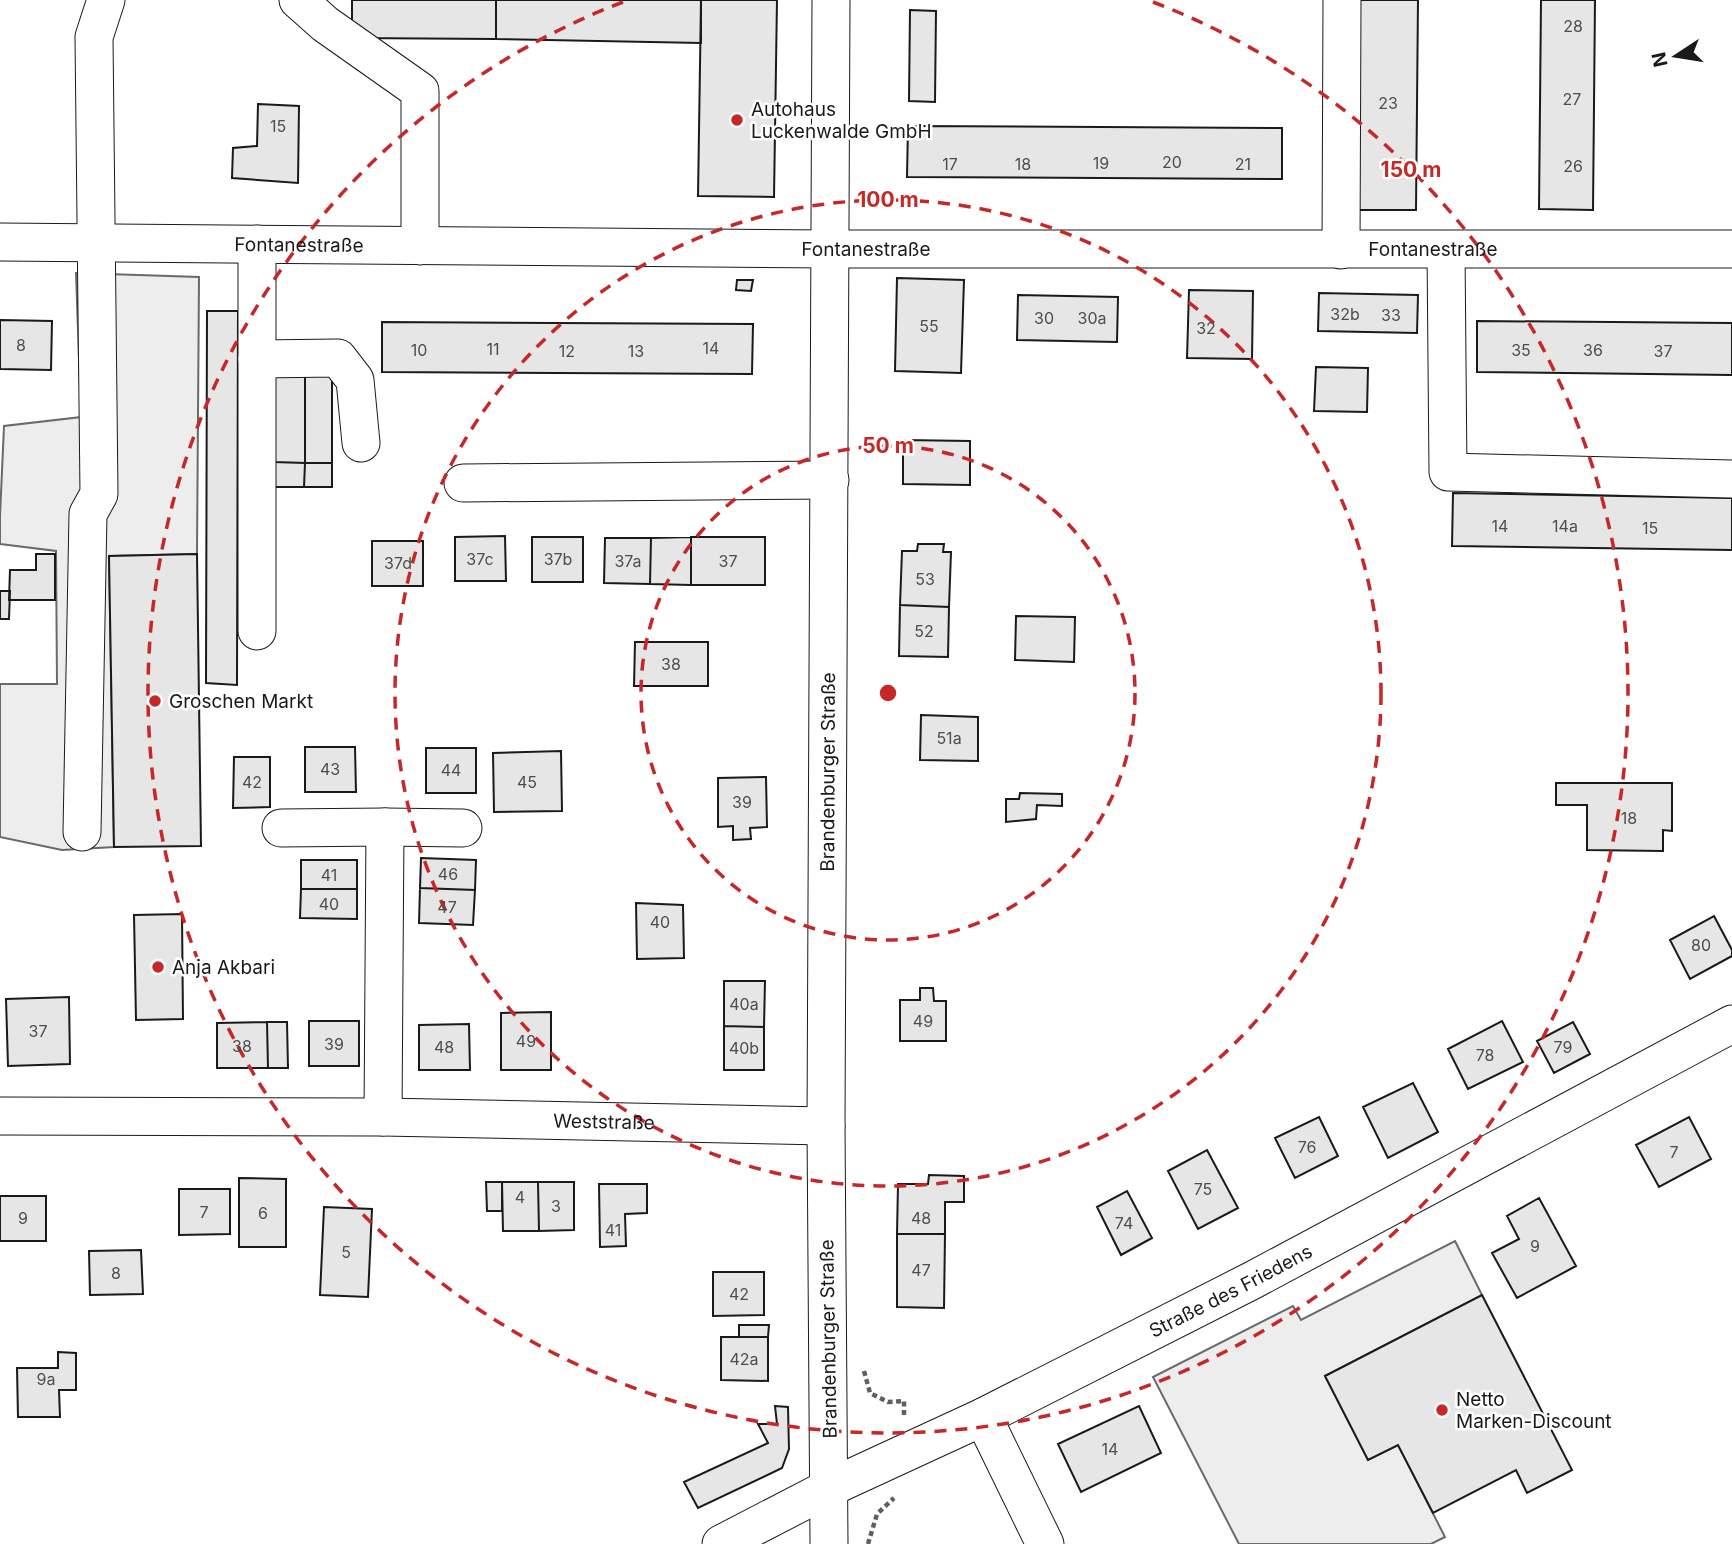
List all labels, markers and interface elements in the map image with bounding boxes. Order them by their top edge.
house number: 28 [1563,16,1583,36]
north arrow [1641,21,1711,91]
text: N [1647,50,1673,69]
house number: 27 [1563,89,1581,109]
house number: 23 [1378,93,1398,113]
place label: Autohaus Luckenwalde GmbH [751,98,932,143]
marker: Autohaus Luckenwalde GmbH [729,112,745,128]
house number: 15 [270,116,286,136]
house number: 20 [1162,152,1182,172]
house number: 19 [1093,153,1109,173]
house number: 17 [942,154,958,174]
house number: 18 [1015,154,1031,174]
house number: 21 [1235,154,1251,174]
house number: 26 [1563,156,1583,176]
text: 150 m [1381,157,1441,182]
text: 100 m [857,187,919,212]
street label: Fontanestraße [234,233,364,257]
street label: Fontanestraße [801,238,931,261]
street label: Fontanestraße [1368,238,1498,261]
house number: 32b [1330,304,1360,324]
house number: 33 [1381,305,1401,325]
house number: 30 [1034,308,1054,328]
house number: 30a [1078,308,1106,328]
house number: 55 [919,316,939,336]
house number: 32 [1196,318,1216,338]
house number: 8 [16,335,26,355]
house number: 14 [703,338,719,358]
house number: 11 [486,339,500,359]
house number: 10 [411,340,427,360]
house number: 35 [1511,340,1531,360]
house number: 36 [1583,340,1603,360]
house number: 12 [559,341,575,361]
house number: 13 [628,341,644,361]
house number: 37 [1654,341,1672,361]
text: 50 m [862,433,914,458]
house number: 14 [1492,516,1508,536]
house number: 14a [1552,516,1578,536]
house number: 15 [1642,518,1658,538]
house number: 37c [466,549,494,569]
house number: 37b [544,549,572,569]
house number: 37a [614,551,642,571]
house number: 37 [719,551,737,571]
house number: 37d [384,553,412,573]
house number: 53 [915,569,935,589]
house number: 52 [914,621,934,641]
house number: 38 [661,654,681,674]
street label: Brandenburger Straße [816,672,840,872]
centre of rings [876,681,900,705]
place label: Groschen Markt [169,690,313,713]
marker: Groschen Markt [147,693,163,709]
house number: 51a [936,728,962,748]
house number: 43 [320,759,340,779]
house number: 44 [441,760,461,780]
house number: 42 [242,772,262,792]
house number: 45 [517,772,537,792]
house number: 39 [732,792,752,812]
house number: 18 [1621,808,1637,828]
house number: 46 [438,864,458,884]
house number: 41 [321,865,337,885]
house number: 40 [319,894,339,914]
house number: 47 [437,897,457,917]
house number: 40 [650,912,670,932]
house number: 80 [1691,935,1711,955]
place label: Anja Akbari [172,956,275,979]
marker: Anja Akbari [150,959,166,975]
house number: 40a [729,994,759,1014]
house number: 49 [913,1011,933,1031]
house number: 37 [29,1021,47,1041]
house number: 49 [516,1031,536,1051]
house number: 39 [324,1034,344,1054]
house number: 38 [232,1036,252,1056]
house number: 48 [434,1037,454,1057]
house number: 79 [1554,1037,1572,1057]
house number: 40b [729,1038,759,1058]
house number: 78 [1476,1045,1494,1065]
street label: Weststraße [553,1109,655,1135]
house number: 76 [1298,1137,1316,1157]
house number: 7 [1669,1142,1679,1162]
house number: 75 [1194,1179,1212,1199]
house number: 4 [515,1187,525,1207]
house number: 3 [551,1196,561,1216]
house number: 7 [199,1202,209,1222]
house number: 6 [258,1203,268,1223]
house number: 9 [18,1208,28,1228]
house number: 48 [911,1208,931,1228]
house number: 74 [1115,1213,1133,1233]
house number: 41 [605,1220,621,1240]
house number: 9 [1530,1236,1540,1256]
street label: Brandenburger Straße [815,1239,842,1439]
street label: Straße des Friedens [1145,1240,1316,1343]
house number: 5 [341,1242,351,1262]
house number: 47 [911,1260,931,1280]
house number: 8 [111,1263,121,1283]
house number: 42 [729,1284,749,1304]
house number: 42a [729,1349,759,1369]
house number: 9a [37,1369,55,1389]
place label: Netto Marken-Discount [1456,1388,1612,1433]
marker: Netto Marken-Discount [1434,1402,1450,1418]
house number: 14 [1102,1439,1118,1459]

